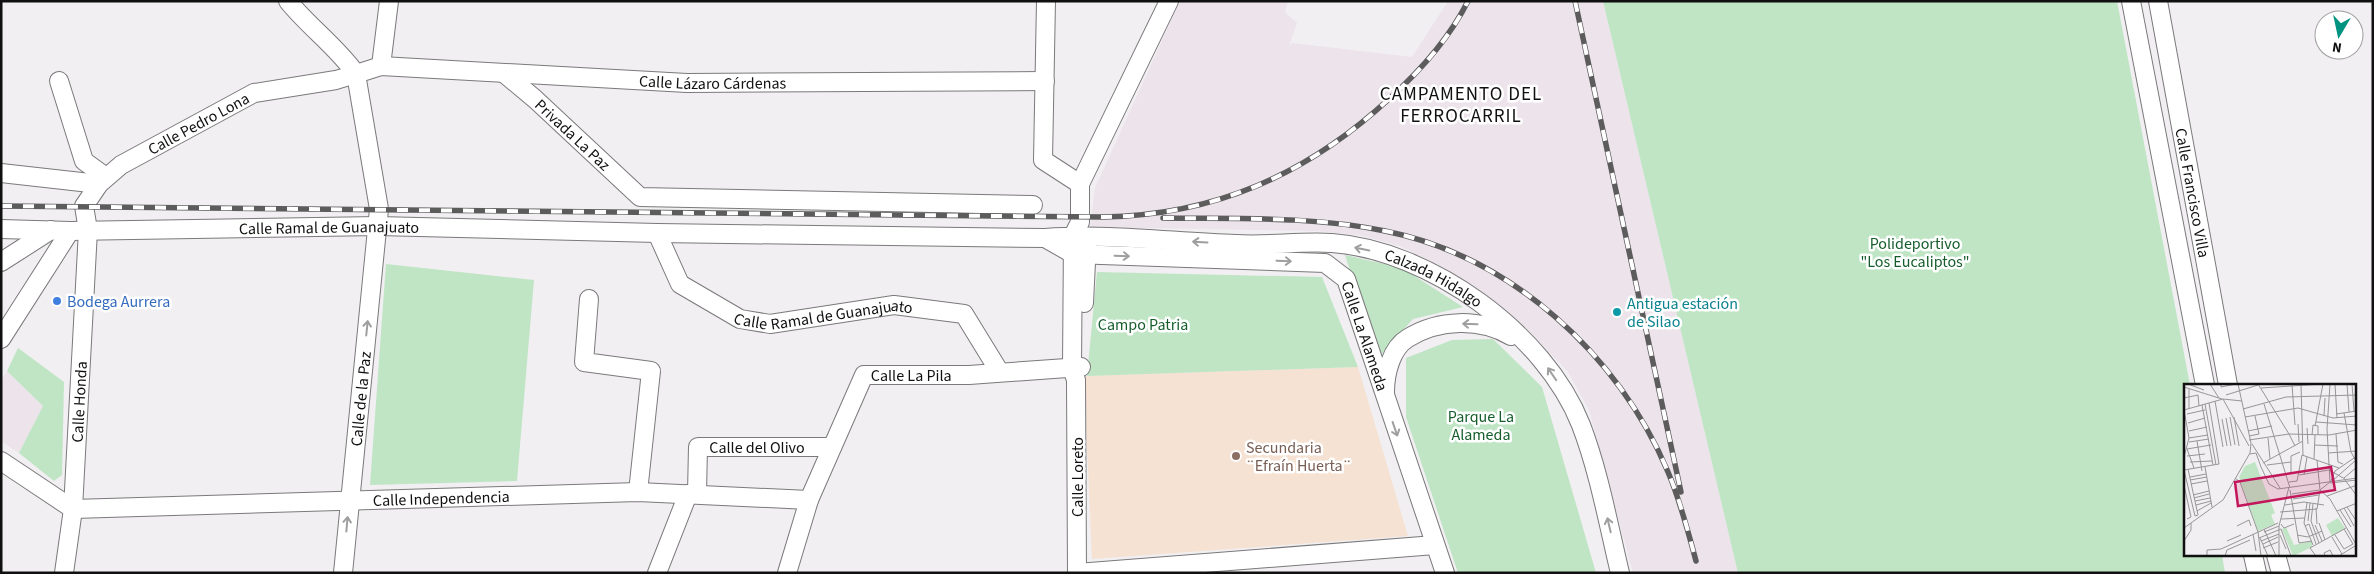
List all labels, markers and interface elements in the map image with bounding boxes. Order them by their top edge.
north arrow [2314,10,2364,60]
text: N [2331,36,2343,57]
street label: Calle Lázaro Cárdenas [638,70,787,95]
district label: CAMPAMENTO DEL FERROCARRIL [1380,81,1542,130]
street label: Calle Pedro Lona [144,88,254,160]
street label: Privada La Paz [530,94,615,176]
street label: Calle Francisco Villa [2169,126,2215,260]
street label: Calle Ramal de Guanajuato [239,216,419,240]
park label: Polideportivo "Los Eucaliptos" [1860,233,1970,273]
one-way arrow [1193,238,1209,247]
one-way arrow [1355,243,1371,253]
street label: Calzada Hidalgo [1382,244,1487,313]
one-way arrow [1113,252,1129,261]
one-way arrow [1276,257,1292,266]
street label: Calle La Alameda [1336,279,1393,394]
place label: Bodega Aurrera [67,291,170,313]
place label: Antigua estación de Silao [1627,293,1738,333]
marker: Bodega Aurrera [51,295,63,307]
street label: Calle Ramal de Guanajuato [729,295,914,336]
marker: Antigua estación de Silao [1611,306,1623,318]
park label: Campo Patria [1098,314,1188,336]
one-way arrow [1462,319,1478,328]
one-way arrow [362,320,372,336]
street label: Calle de la Paz [346,350,377,447]
street label: Calle Honda [67,361,93,443]
street label: Calle La Pila [871,365,952,387]
one-way arrow [1547,368,1557,382]
inset map [2184,384,2356,556]
park label: Parque La Alameda [1448,406,1514,446]
one-way arrow [1391,420,1401,436]
street label: Calle del Olivo [709,437,805,459]
street label: Calle Loreto [1067,437,1089,517]
place label: Secundaria ¨Efraín Huerta¨ [1246,437,1351,477]
marker: Secundaria ¨Efraín Huerta¨ [1230,450,1242,462]
street label: Calle Independencia [373,486,510,512]
one-way arrow [342,516,352,532]
one-way arrow [1604,518,1613,534]

